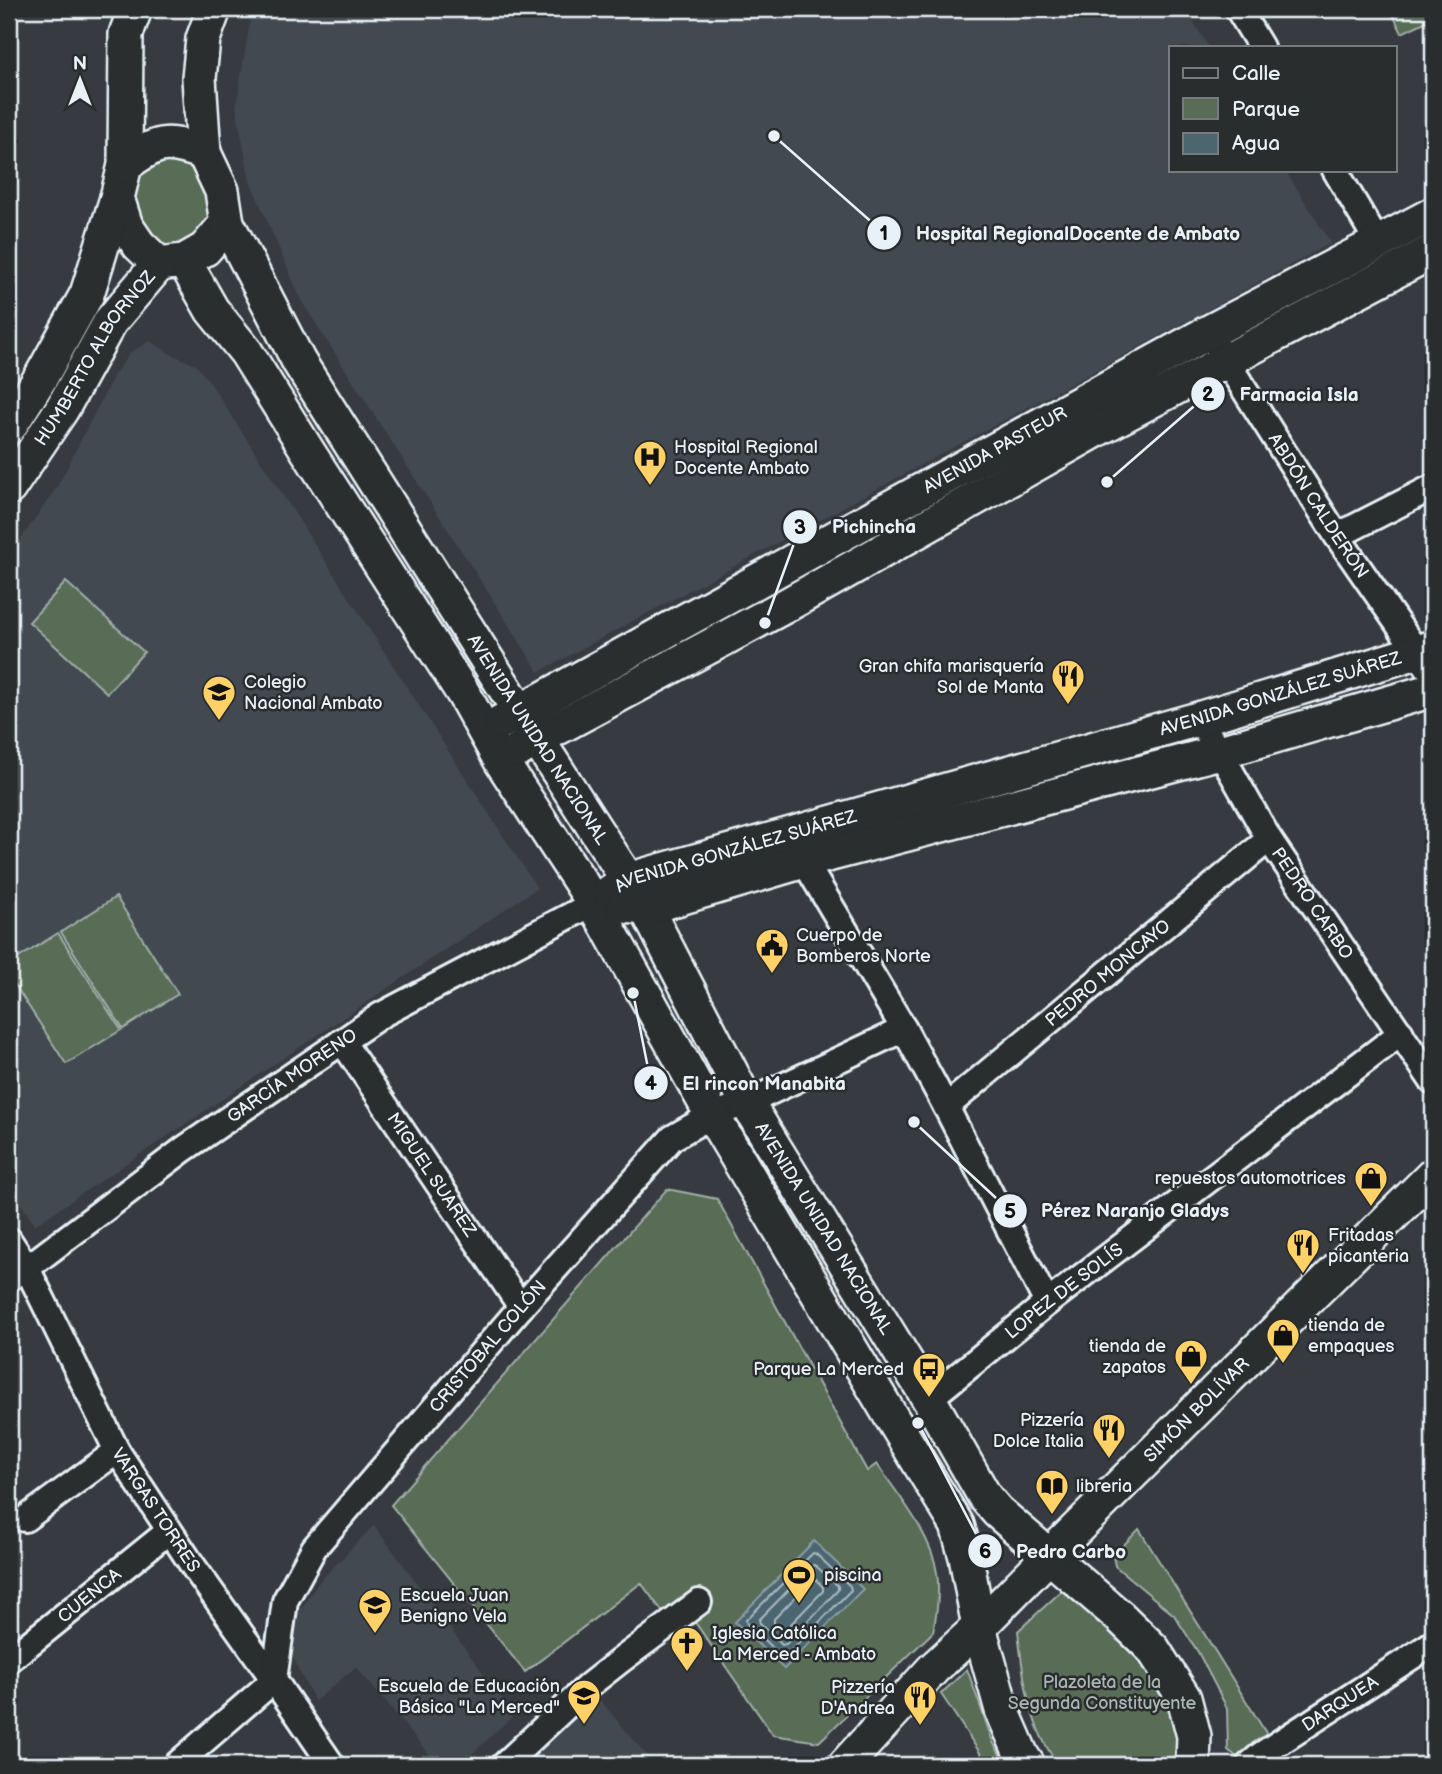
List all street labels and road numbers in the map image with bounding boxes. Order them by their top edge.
street label: HUMBERTO ALBORNOZ [30,266,159,449]
street label: AVENIDA PASTEUR [920,402,1071,498]
street label: ABDÓN CALDERÓN [1264,429,1373,582]
street label: AVENIDA UNIDAD NACIONAL [463,631,613,849]
street label: AVENIDA GONZÁLEZ SUÁREZ [1157,647,1404,740]
street label: AVENIDA GONZÁLEZ SUÁREZ [610,805,859,897]
street label: PEDRO CARBO [1267,843,1358,963]
street label: PEDRO MONCAYO [1041,915,1174,1031]
street label: GARCÍA MORENO [223,1024,361,1127]
street label: MIGUEL SUAREZ [383,1109,481,1241]
street label: AVENIDA UNIDAD NACIONAL [751,1118,898,1339]
street label: LOPEZ DE SOLÍS [1001,1238,1127,1343]
street label: CRISTOBAL COLÓN [425,1276,550,1417]
street label: SIMÓN BOLÍVAR [1139,1353,1254,1466]
street label: VARGAS TORRES [107,1444,205,1576]
street label: CUENCA [53,1564,125,1627]
street label: DARQUEA [1298,1671,1382,1736]

